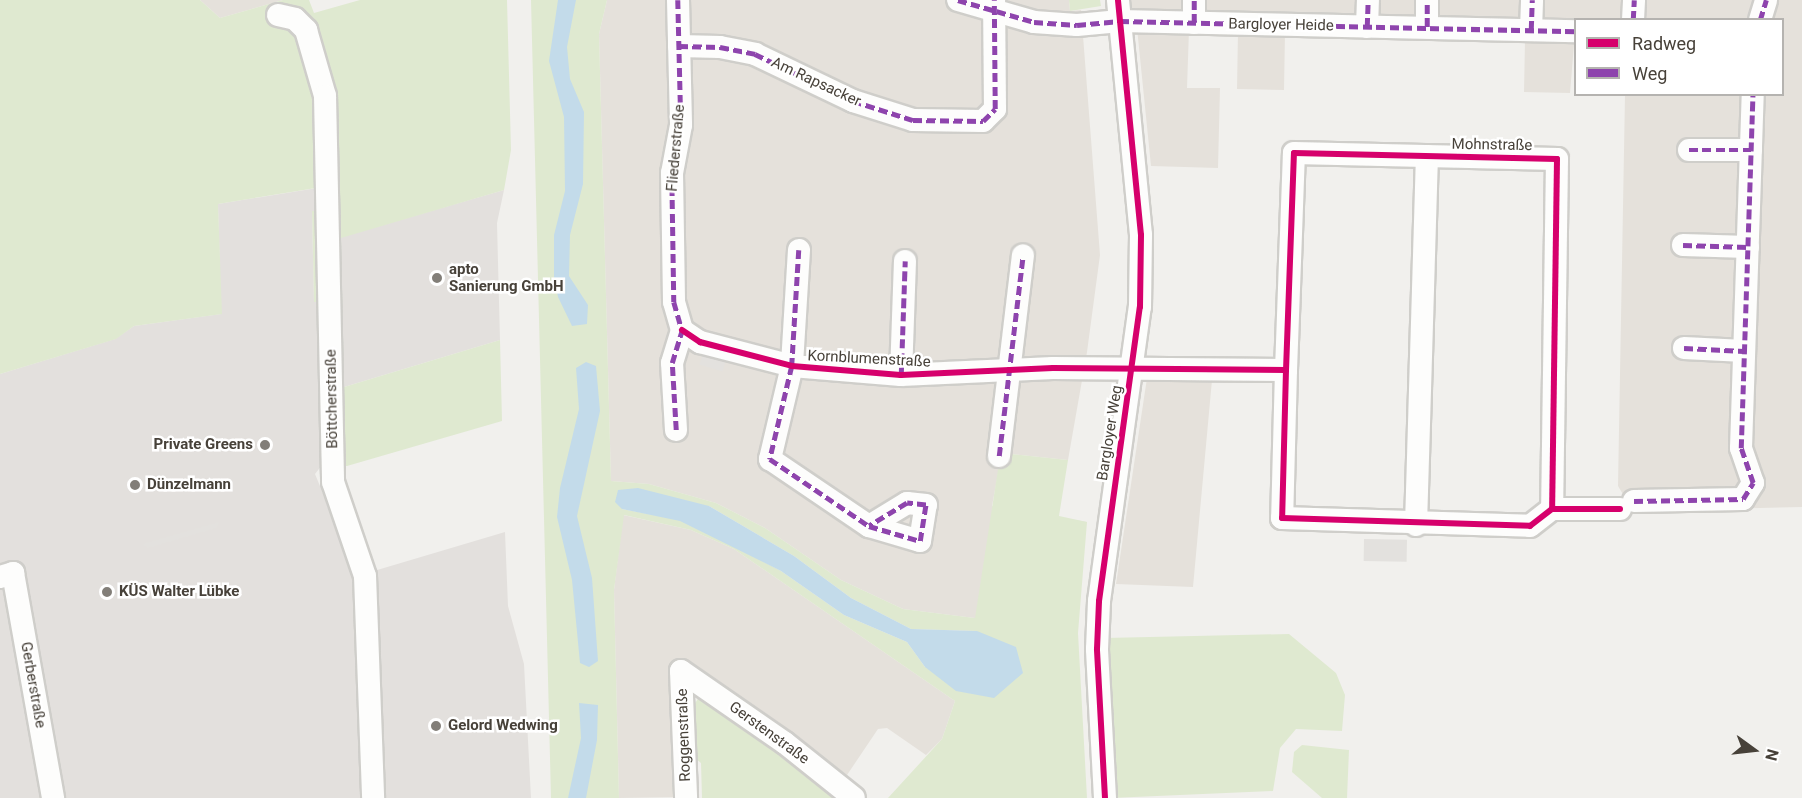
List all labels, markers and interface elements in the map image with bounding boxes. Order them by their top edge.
street label: Bargloyer Heide [1228,15,1334,35]
legend [1574,18,1784,96]
text: Radweg [1632,33,1696,54]
street label: Am Rapsacker [768,53,864,111]
text: Weg [1632,63,1667,84]
street label: Fliederstraße [663,104,689,192]
street label: Mohnstraße [1452,135,1532,155]
place label: apto Sanierung GmbH [449,260,564,295]
marker: apto Sanierung GmbH [430,271,444,285]
street label: Kornblumenstraße [807,347,931,371]
street label: Böttcherstraße [322,349,342,449]
street label: Bargloyer Weg [1094,384,1126,482]
place label: Private Greens [154,436,253,454]
marker: Private Greens [258,438,272,452]
place label: Dünzelmann [147,476,231,494]
marker: Dünzelmann [128,478,142,492]
place label: KÜS Walter Lübke [119,583,239,601]
marker: KÜS Walter Lübke [100,585,114,599]
street label: Gerberstraße [17,641,49,729]
street label: Roggenstraße [673,688,695,782]
street label: Gerstenstraße [725,698,813,768]
place label: Gelord Wedwing [448,717,558,735]
marker: Gelord Wedwing [429,719,443,733]
north arrow [1724,720,1784,780]
text: N [1761,747,1783,763]

